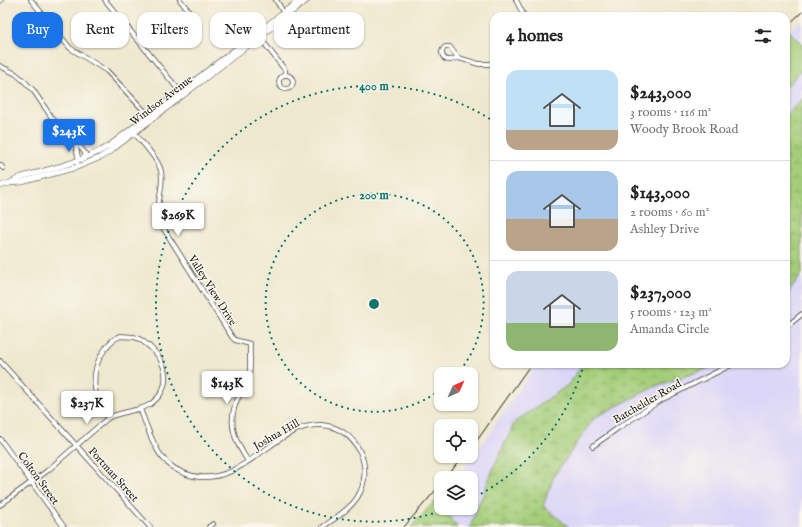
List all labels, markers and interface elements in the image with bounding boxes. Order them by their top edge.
chip: Buy [12,12,63,48]
chip: Rent [71,12,129,48]
chip: Filters [137,12,202,48]
chip: New [210,12,266,48]
chip: Apartment [274,12,364,48]
icon: filters [752,25,774,47]
text: 4 homes [506,26,563,47]
street label: Windsor Avenue [127,73,196,129]
text: 400 m [359,79,390,94]
text: $243,000 [630,83,692,104]
icon: home [538,86,586,134]
text: 3 rooms · 116 m² [630,104,711,121]
pin: $243K [41,119,97,153]
text: Woody Brook Road [630,121,738,138]
text: $243K [52,123,86,140]
text: $143,000 [630,183,690,204]
icon: home [538,187,586,235]
text: 200 m [359,188,389,203]
pin: $269K [150,203,206,237]
text: 2 rooms · 60 m² [630,204,709,221]
text: $269K [161,207,195,224]
text: Ashley Drive [630,221,699,238]
street label: Valley View Drive [184,252,239,328]
text: $237,000 [630,283,691,304]
icon: home [538,287,586,335]
centre of rings [367,297,381,311]
text: 5 rooms · 123 m² [630,304,712,321]
text: Amanda Circle [630,321,709,338]
north arrow [434,367,478,411]
map controls [434,367,478,515]
pin: $143K [199,371,255,405]
text: $143K [211,375,243,392]
street label: Batchelder Road [611,377,684,427]
pin: $237K [59,391,115,425]
text: $237K [70,395,104,412]
street label: Joshua Hill [249,416,302,455]
button: locate [434,419,478,463]
street label: Portman Street [85,444,142,505]
street label: Colton Street [14,449,62,508]
button: layers [434,471,478,515]

